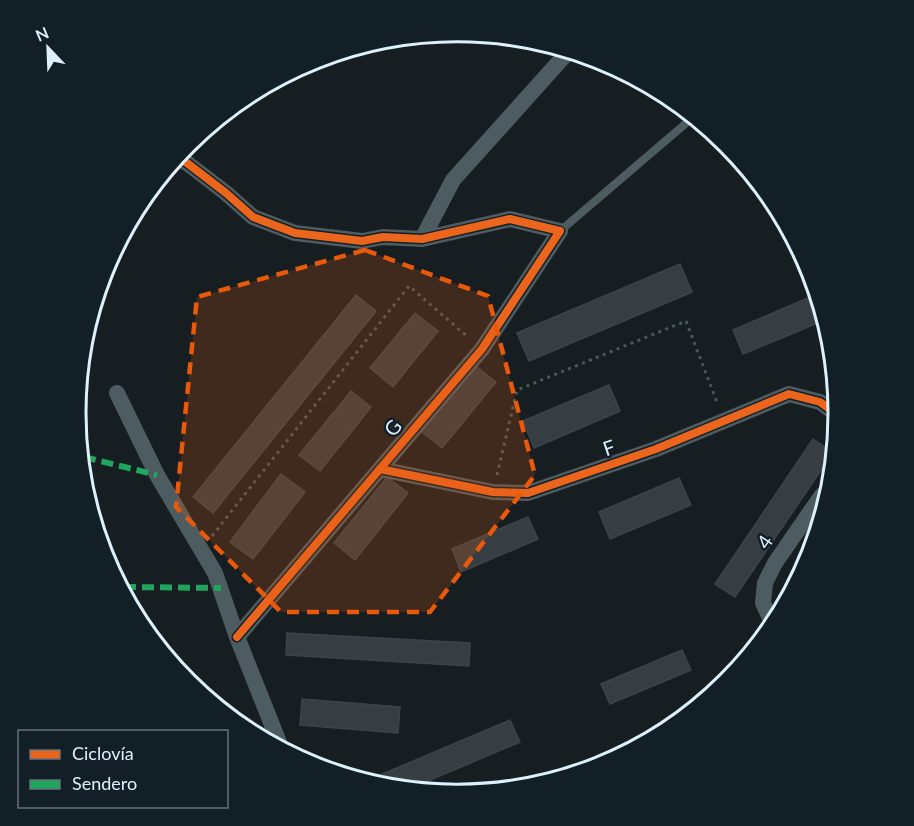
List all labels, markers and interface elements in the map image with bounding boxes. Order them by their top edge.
north arrow [18,18,78,78]
text: N [33,23,51,45]
street label: G [378,414,406,441]
street label: F [599,434,618,460]
street label: 4 [751,530,778,553]
legend [18,730,228,808]
text: Ciclovía [72,742,134,764]
text: Sendero [72,772,137,794]

